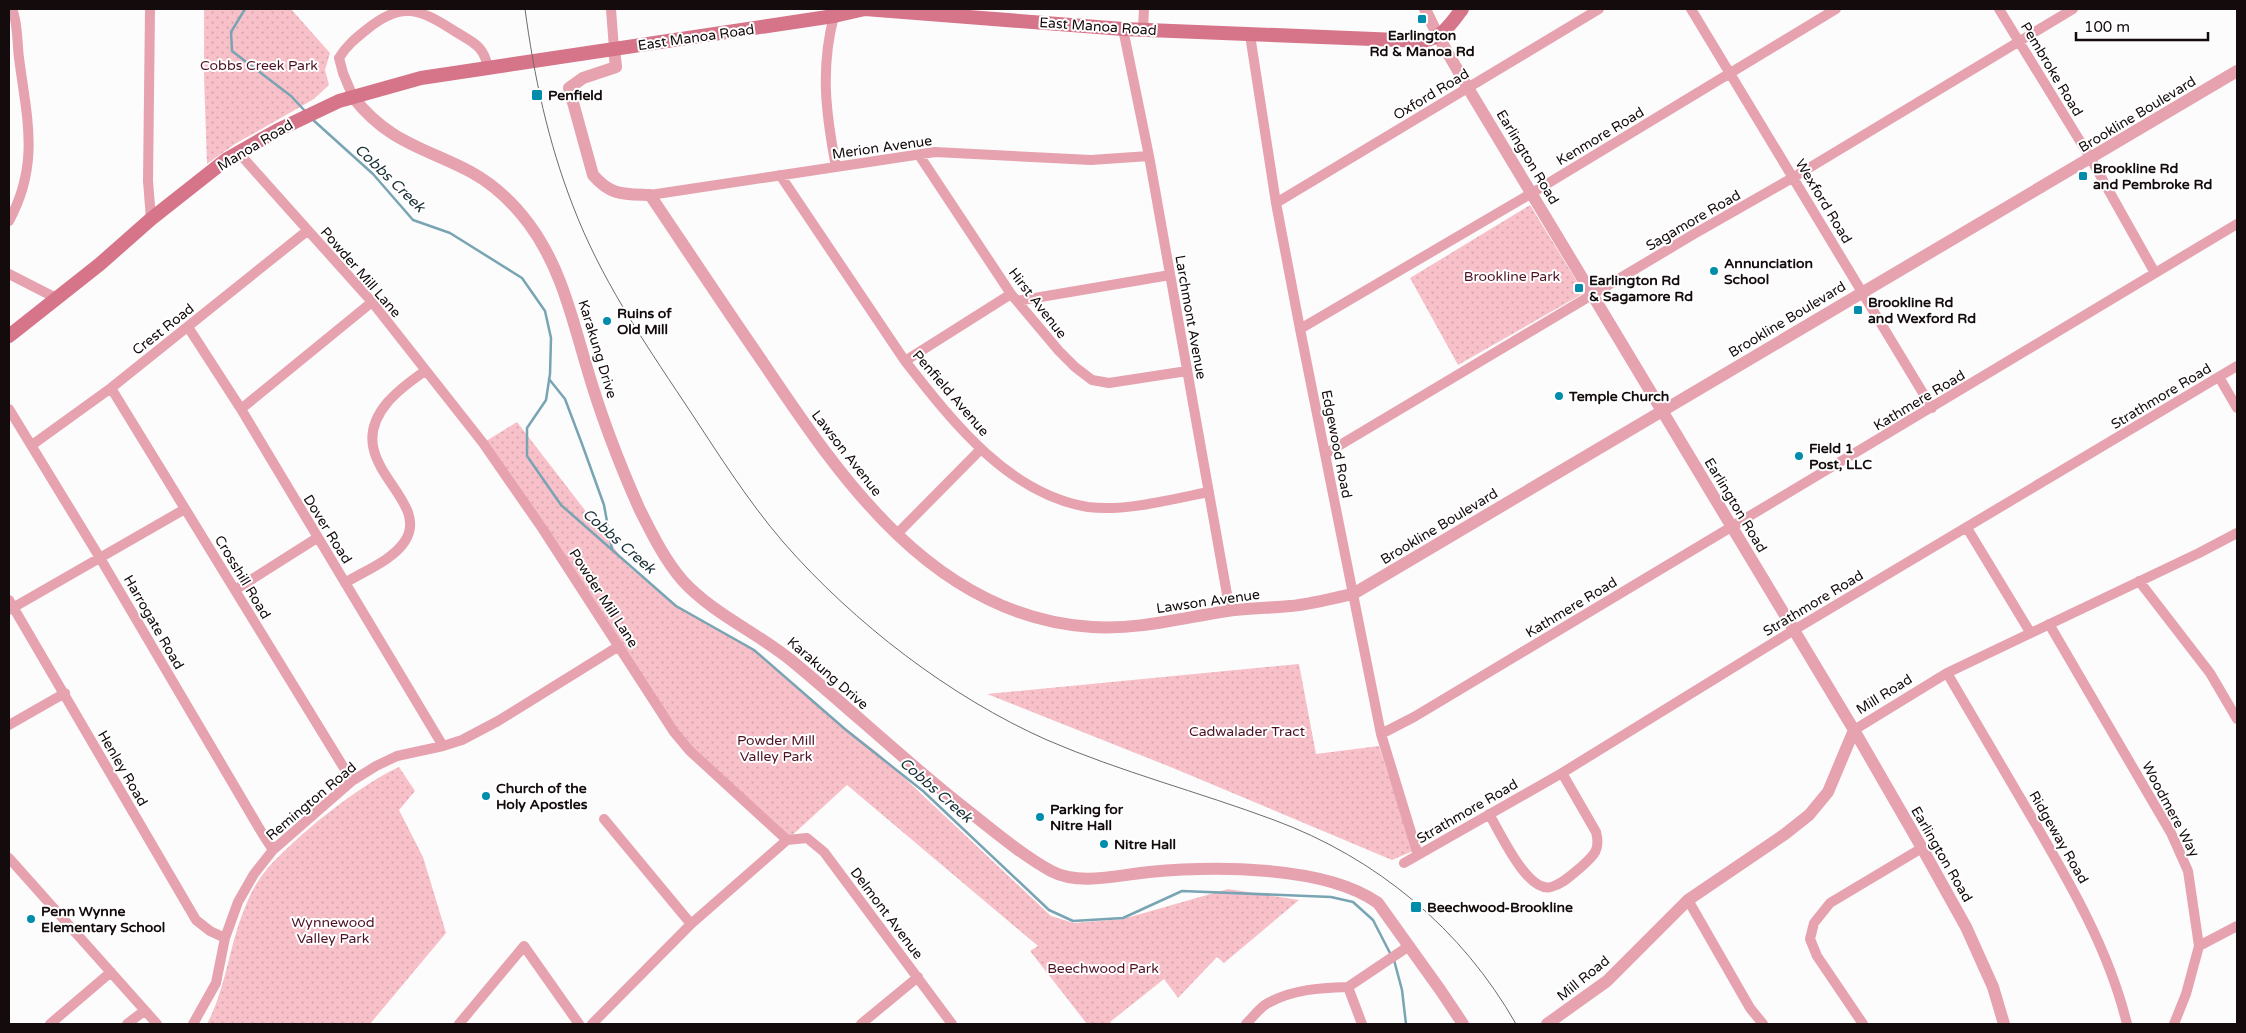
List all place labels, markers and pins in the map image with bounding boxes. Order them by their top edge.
marker: Earlington Rd & Manoa Rd [1416,13,1428,25]
place label: Earlington Rd & Manoa Rd [1369,27,1475,60]
place label: Penfield [548,87,603,104]
marker: Penfield [530,88,544,102]
place label: Brookline Rd and Pembroke Rd [2093,160,2212,193]
marker: Brookline Rd and Pembroke Rd [2077,170,2089,182]
place label: Annunciation School [1724,255,1813,288]
marker: Annunciation School [1708,265,1720,277]
place label: Earlington Rd & Sagamore Rd [1589,272,1693,305]
marker: Earlington Rd & Sagamore Rd [1573,282,1585,294]
place label: Brookline Rd and Wexford Rd [1868,294,1976,327]
marker: Brookline Rd and Wexford Rd [1852,304,1864,316]
place label: Ruins of Old Mill [617,305,672,338]
marker: Ruins of Old Mill [601,315,613,327]
place label: Temple Church [1568,388,1669,405]
marker: Temple Church [1553,390,1565,402]
place label: Field 1 Post, LLC [1809,440,1872,473]
marker: Field 1 Post, LLC [1793,450,1805,462]
place label: Church of the Holy Apostles [496,780,588,813]
marker: Church of the Holy Apostles [480,790,492,802]
place label: Parking for Nitre Hall [1050,801,1124,834]
marker: Parking for Nitre Hall [1034,811,1046,823]
place label: Nitre Hall [1114,836,1176,853]
marker: Nitre Hall [1098,838,1110,850]
place label: Beechwood-Brookline [1427,899,1573,916]
marker: Beechwood-Brookline [1409,900,1423,914]
place label: Penn Wynne Elementary School [41,903,165,936]
marker: Penn Wynne Elementary School [25,913,37,925]

